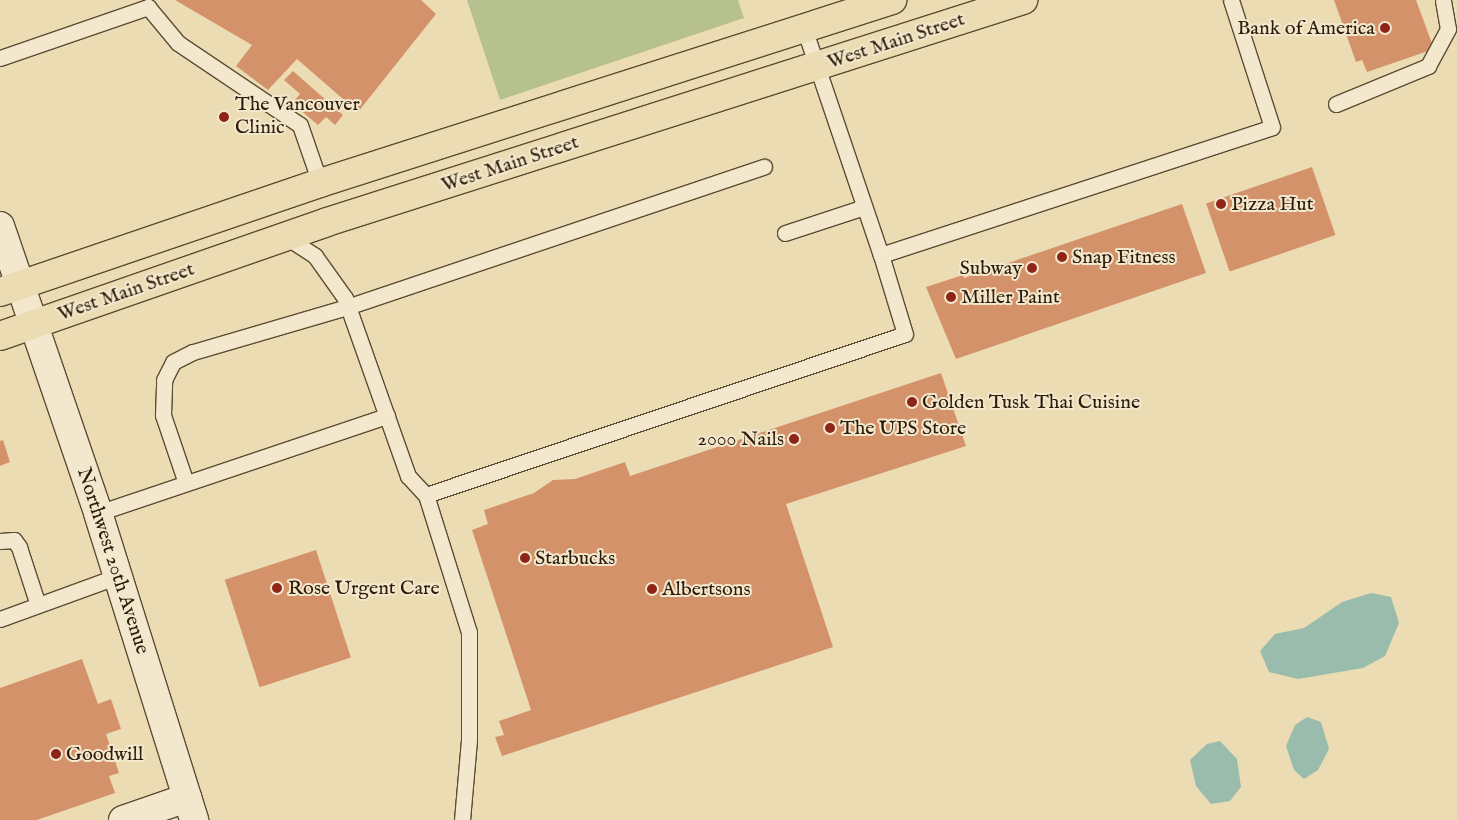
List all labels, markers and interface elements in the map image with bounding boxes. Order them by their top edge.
street label: West Main Street [824,7,968,75]
place label: Bank of America [1237,16,1375,40]
marker: Bank of America [1379,22,1391,34]
place label: The Vancouver Clinic [235,93,360,140]
marker: The Vancouver Clinic [217,110,231,124]
street label: West Main Street [438,130,582,198]
place label: Pizza Hut [1231,192,1314,216]
marker: Pizza Hut [1215,198,1227,210]
place label: Snap Fitness [1072,245,1176,269]
marker: Snap Fitness [1056,251,1068,263]
place label: Subway [960,256,1022,280]
street label: West Main Street [54,257,198,327]
marker: Subway [1026,262,1038,274]
place label: Miller Paint [961,285,1060,309]
marker: Miller Paint [945,291,957,303]
place label: Golden Tusk Thai Cuisine [922,390,1140,414]
marker: Golden Tusk Thai Cuisine [906,396,918,408]
place label: The UPS Store [840,416,966,440]
marker: The UPS Store [824,422,836,434]
place label: 2000 Nails [698,427,784,451]
marker: 2000 Nails [788,433,800,445]
street label: Northwest 20th Avenue [72,465,154,657]
place label: Starbucks [535,546,615,570]
marker: Starbucks [519,552,531,564]
place label: Rose Urgent Care [288,576,440,600]
place label: Albertsons [662,577,751,601]
marker: Rose Urgent Care [270,581,284,595]
marker: Albertsons [646,583,658,595]
place label: Goodwill [66,742,143,766]
marker: Goodwill [50,748,62,760]

